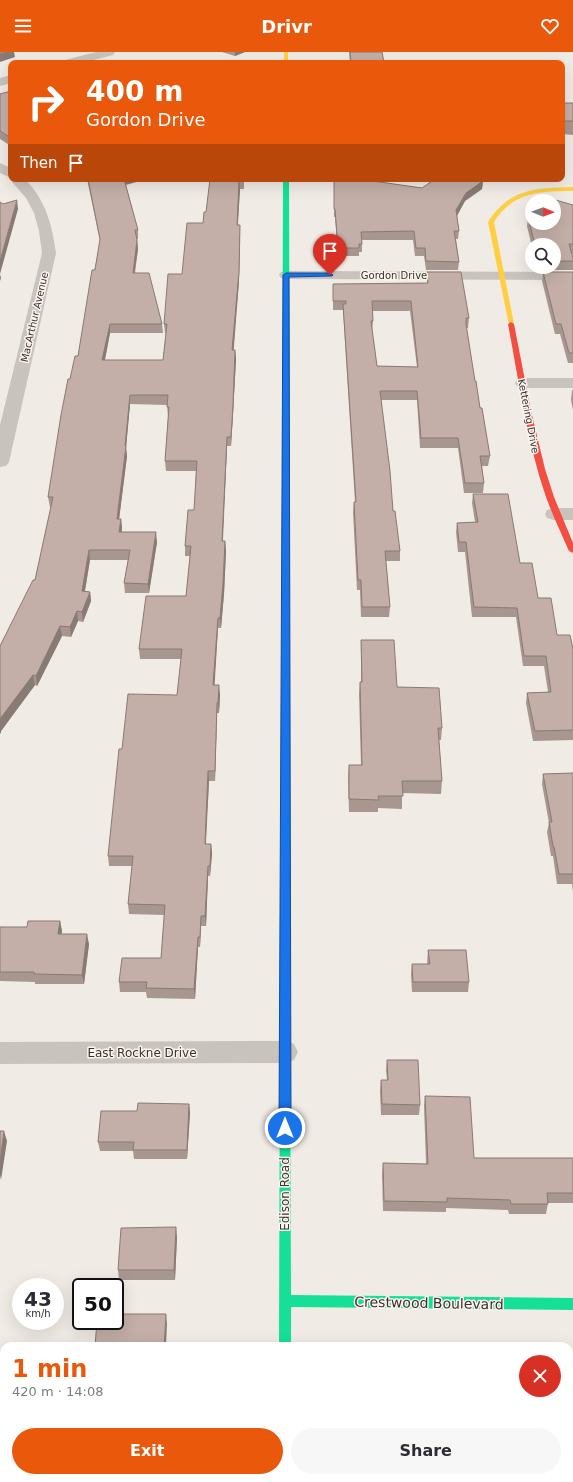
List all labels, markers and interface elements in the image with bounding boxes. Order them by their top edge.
icon: menu [12,15,34,37]
icon: heart [539,15,561,37]
text: Drivr [261,16,312,37]
text: 400 m [86,75,183,108]
icon: right [20,76,72,128]
text: Gordon Drive [86,109,206,130]
icon: arrive [65,152,87,174]
text: Then [20,154,57,172]
north arrow [525,194,561,230]
map controls [525,194,561,274]
pin [313,234,347,275]
button: search [525,238,561,274]
icon: arrive [319,240,341,262]
street label: Gordon Drive [361,270,427,281]
street label: MacArthur Avenue [19,271,50,363]
street label: Kettering Drive [516,378,541,454]
street label: East Rockne Drive [87,1046,197,1060]
position arrow [264,1107,306,1149]
street label: Edison Road [278,1157,292,1231]
speed limit sign: 50 [72,1278,124,1330]
text: 43 [24,1287,52,1311]
street label: Crestwood Boulevard [354,1294,504,1312]
text: km/h [25,1308,51,1319]
text: 1 min [12,1355,87,1383]
button: close [519,1355,561,1397]
text: 420 m · 14:08 [12,1384,103,1399]
button: Exit [12,1428,283,1474]
button: Share [291,1428,561,1474]

